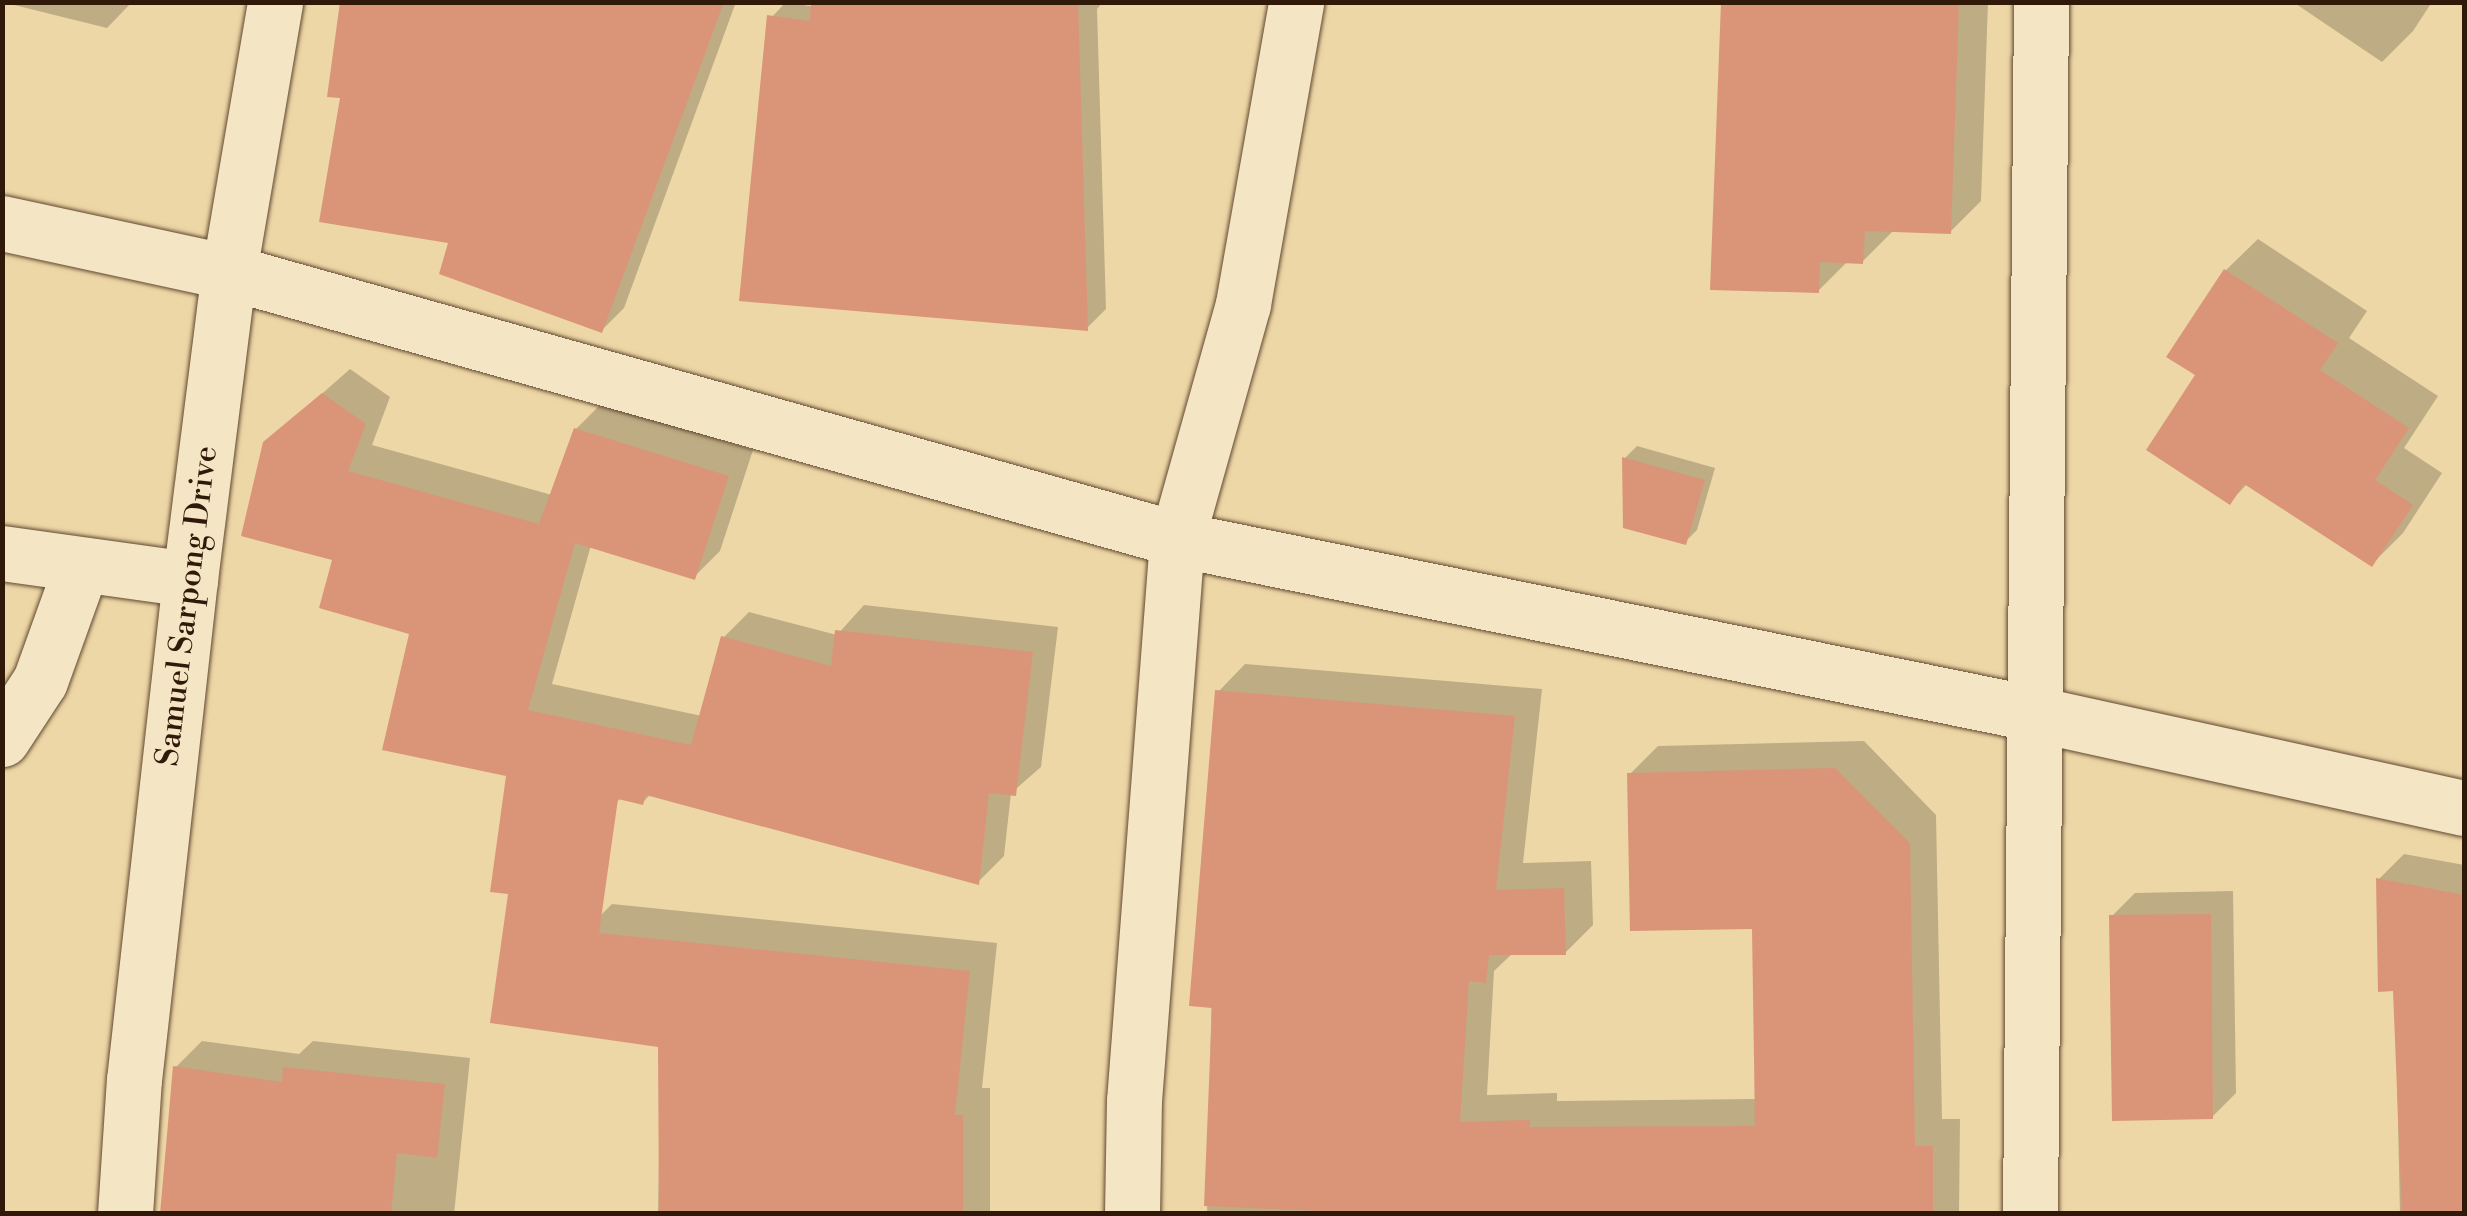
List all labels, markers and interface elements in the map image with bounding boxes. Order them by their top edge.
street label: Samuel Sarpong Drive [148,444,226,768]

